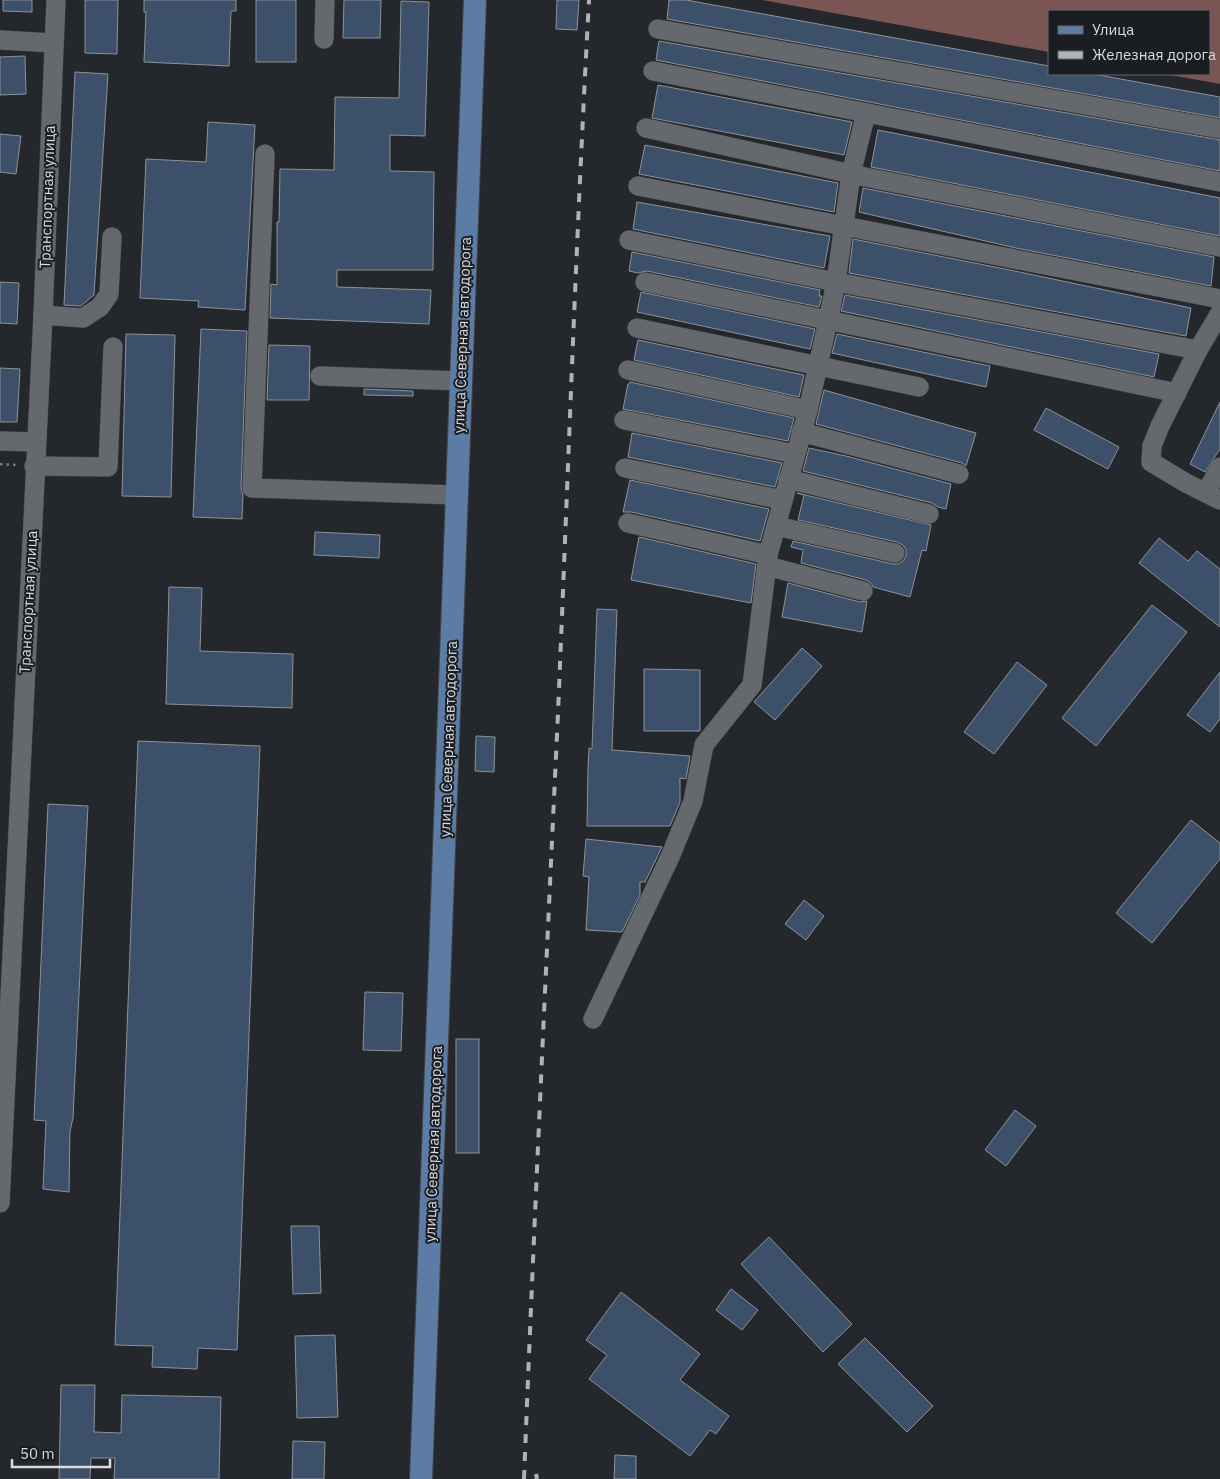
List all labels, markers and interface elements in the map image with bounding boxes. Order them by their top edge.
legend [1048,10,1210,75]
text: Улица [1092,20,1134,39]
text: Железная дорога [1092,45,1216,64]
street label: Транспортная улица [35,125,59,269]
street label: улица Северная автодорога [449,236,475,434]
street label: Транспортная улица [15,530,41,674]
street label: улица Северная автодорога [435,640,461,838]
street label: улица Северная автодорога [420,1045,446,1243]
scale bar [12,1436,110,1468]
text: 50 m [20,1444,55,1463]

